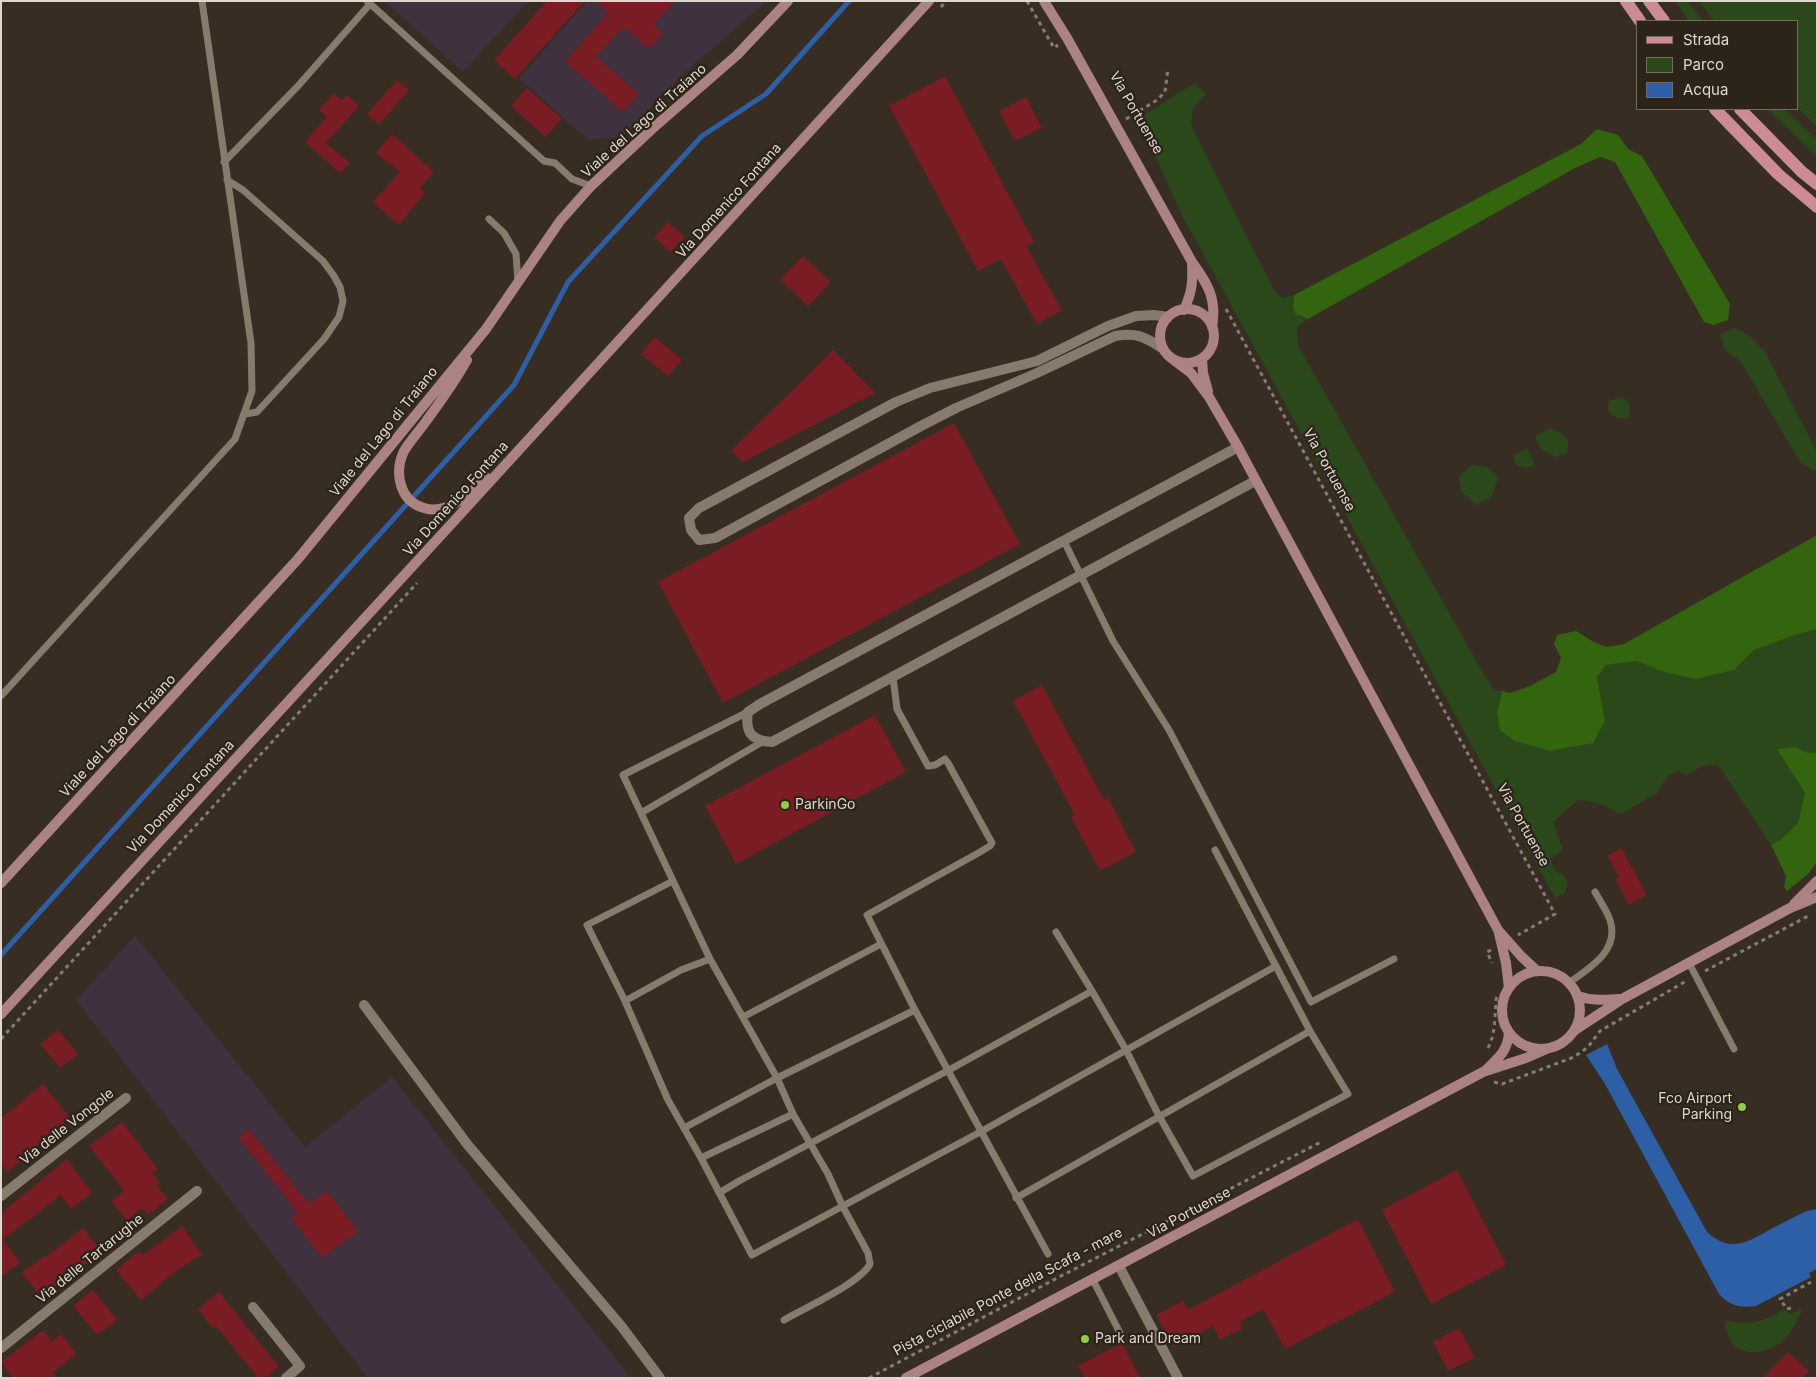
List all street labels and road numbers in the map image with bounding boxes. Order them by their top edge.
street label: Viale del Lago di Traiano [578,60,710,182]
street label: Via Portuense [1106,69,1166,157]
street label: Via Domenico Fontana [673,140,785,262]
street label: Viale del Lago di Traiano [326,364,442,500]
street label: Via Portuense [1299,426,1359,514]
street label: Via Domenico Fontana [400,438,512,560]
street label: Viale del Lago di Traiano [56,671,180,801]
street label: Via Domenico Fontana [124,737,238,857]
street label: Via Portuense [1493,781,1553,869]
street label: Via delle Vongole [17,1085,117,1169]
street label: Via Portuense [1144,1184,1234,1242]
street label: Via delle Tartarughe [33,1211,147,1307]
street label: Pista ciclabile Ponte della Scafa - mare [891,1224,1125,1360]

